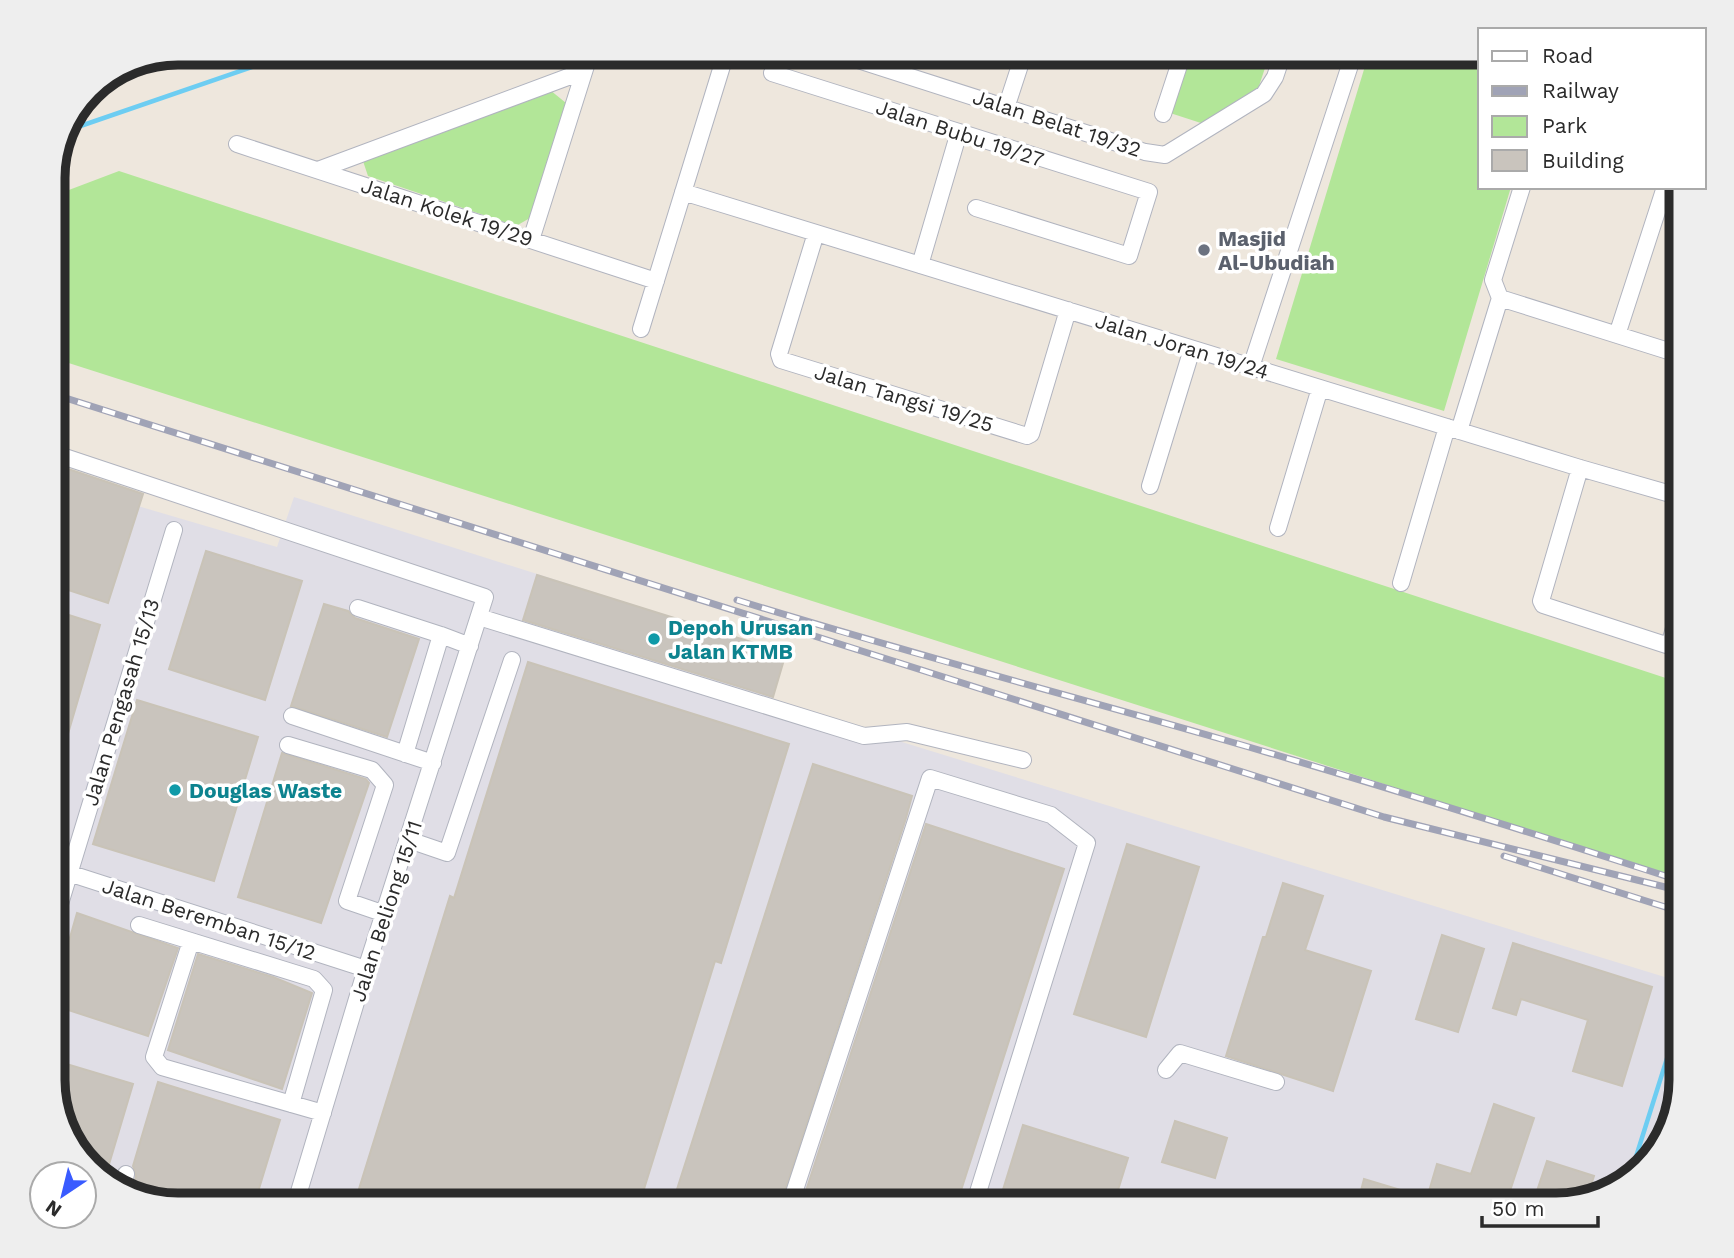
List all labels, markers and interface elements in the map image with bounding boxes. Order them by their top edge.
legend [1478,28,1706,189]
text: Road [1542,43,1593,68]
text: Railway [1542,78,1619,103]
street label: Jalan Belat 19/32 [970,84,1144,162]
street label: Jalan Bubu 19/27 [873,94,1047,172]
text: Park [1542,113,1587,138]
text: Building [1542,148,1624,173]
street label: Jalan Kolek 19/29 [358,172,536,252]
place label: Masjid Al-Ubudiah [1218,226,1335,275]
marker: Masjid Al-Ubudiah [1196,242,1212,258]
street label: Jalan Joran 19/24 [1092,308,1272,384]
street label: Jalan Tangsi 19/25 [811,359,997,437]
street label: Jalan Pengasah 15/13 [78,595,164,809]
place label: Depoh Urusan Jalan KTMB [668,615,813,664]
marker: Depoh Urusan Jalan KTMB [646,631,662,647]
place label: Douglas Waste [189,778,342,803]
marker: Douglas Waste [167,782,183,798]
street label: Jalan Beliong 15/11 [345,817,427,1005]
street label: Jalan Beremban 15/12 [99,873,319,965]
north arrow [28,1160,98,1230]
scale bar [1482,1184,1598,1228]
text: N [41,1195,66,1222]
text: 50 m [1492,1196,1544,1221]

